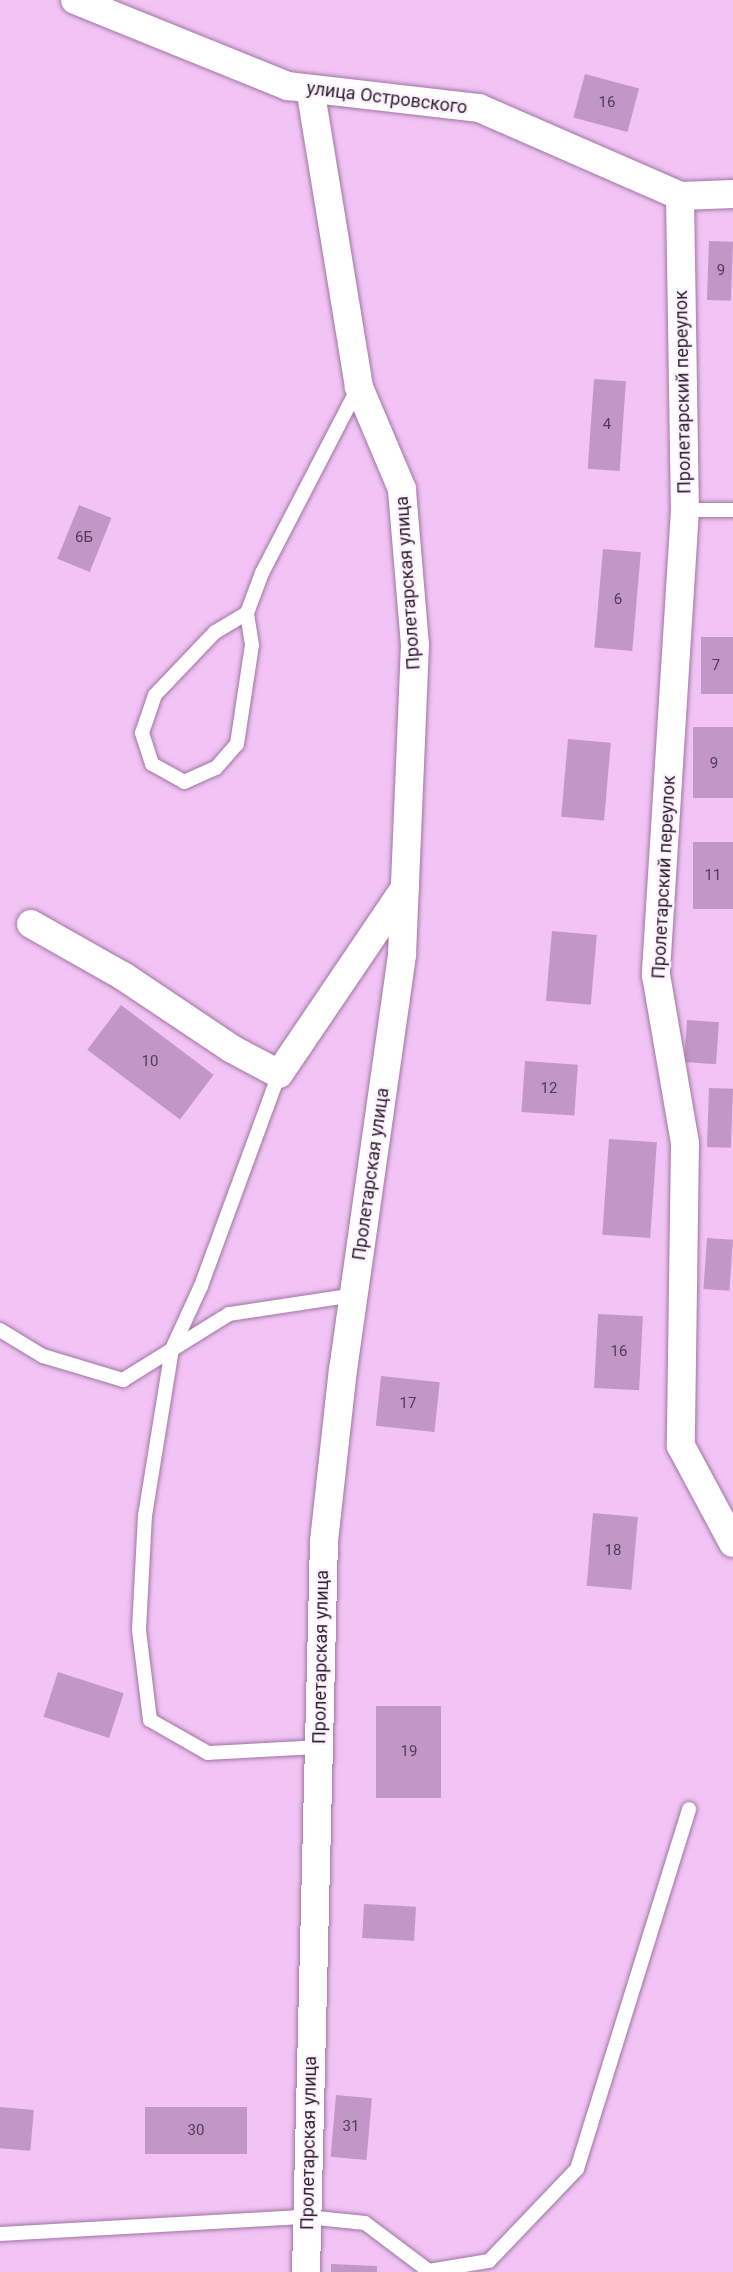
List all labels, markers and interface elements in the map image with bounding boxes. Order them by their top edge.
street label: улица Островского [305,77,469,119]
house number: 16 [599,94,615,112]
house number: 9 [717,262,725,280]
street label: Пролетарский переулок [670,290,696,494]
house number: 4 [603,416,611,434]
street label: Пролетарская улица [391,495,425,671]
house number: 6Б [75,529,93,547]
house number: 6 [614,591,622,609]
house number: 7 [712,657,720,675]
house number: 9 [710,755,718,773]
street label: Пролетарский переулок [648,775,680,979]
house number: 11 [705,867,721,885]
house number: 10 [142,1053,158,1071]
house number: 12 [541,1080,557,1098]
street label: Пролетарская улица [348,1086,394,1262]
house number: 16 [611,1343,627,1361]
house number: 17 [400,1395,416,1413]
house number: 18 [605,1542,621,1560]
street label: Пролетарская улица [309,1570,333,1744]
house number: 19 [401,1743,417,1761]
street label: Пролетарская улица [297,2056,321,2230]
house number: 31 [343,2118,359,2136]
house number: 30 [188,2122,204,2140]

